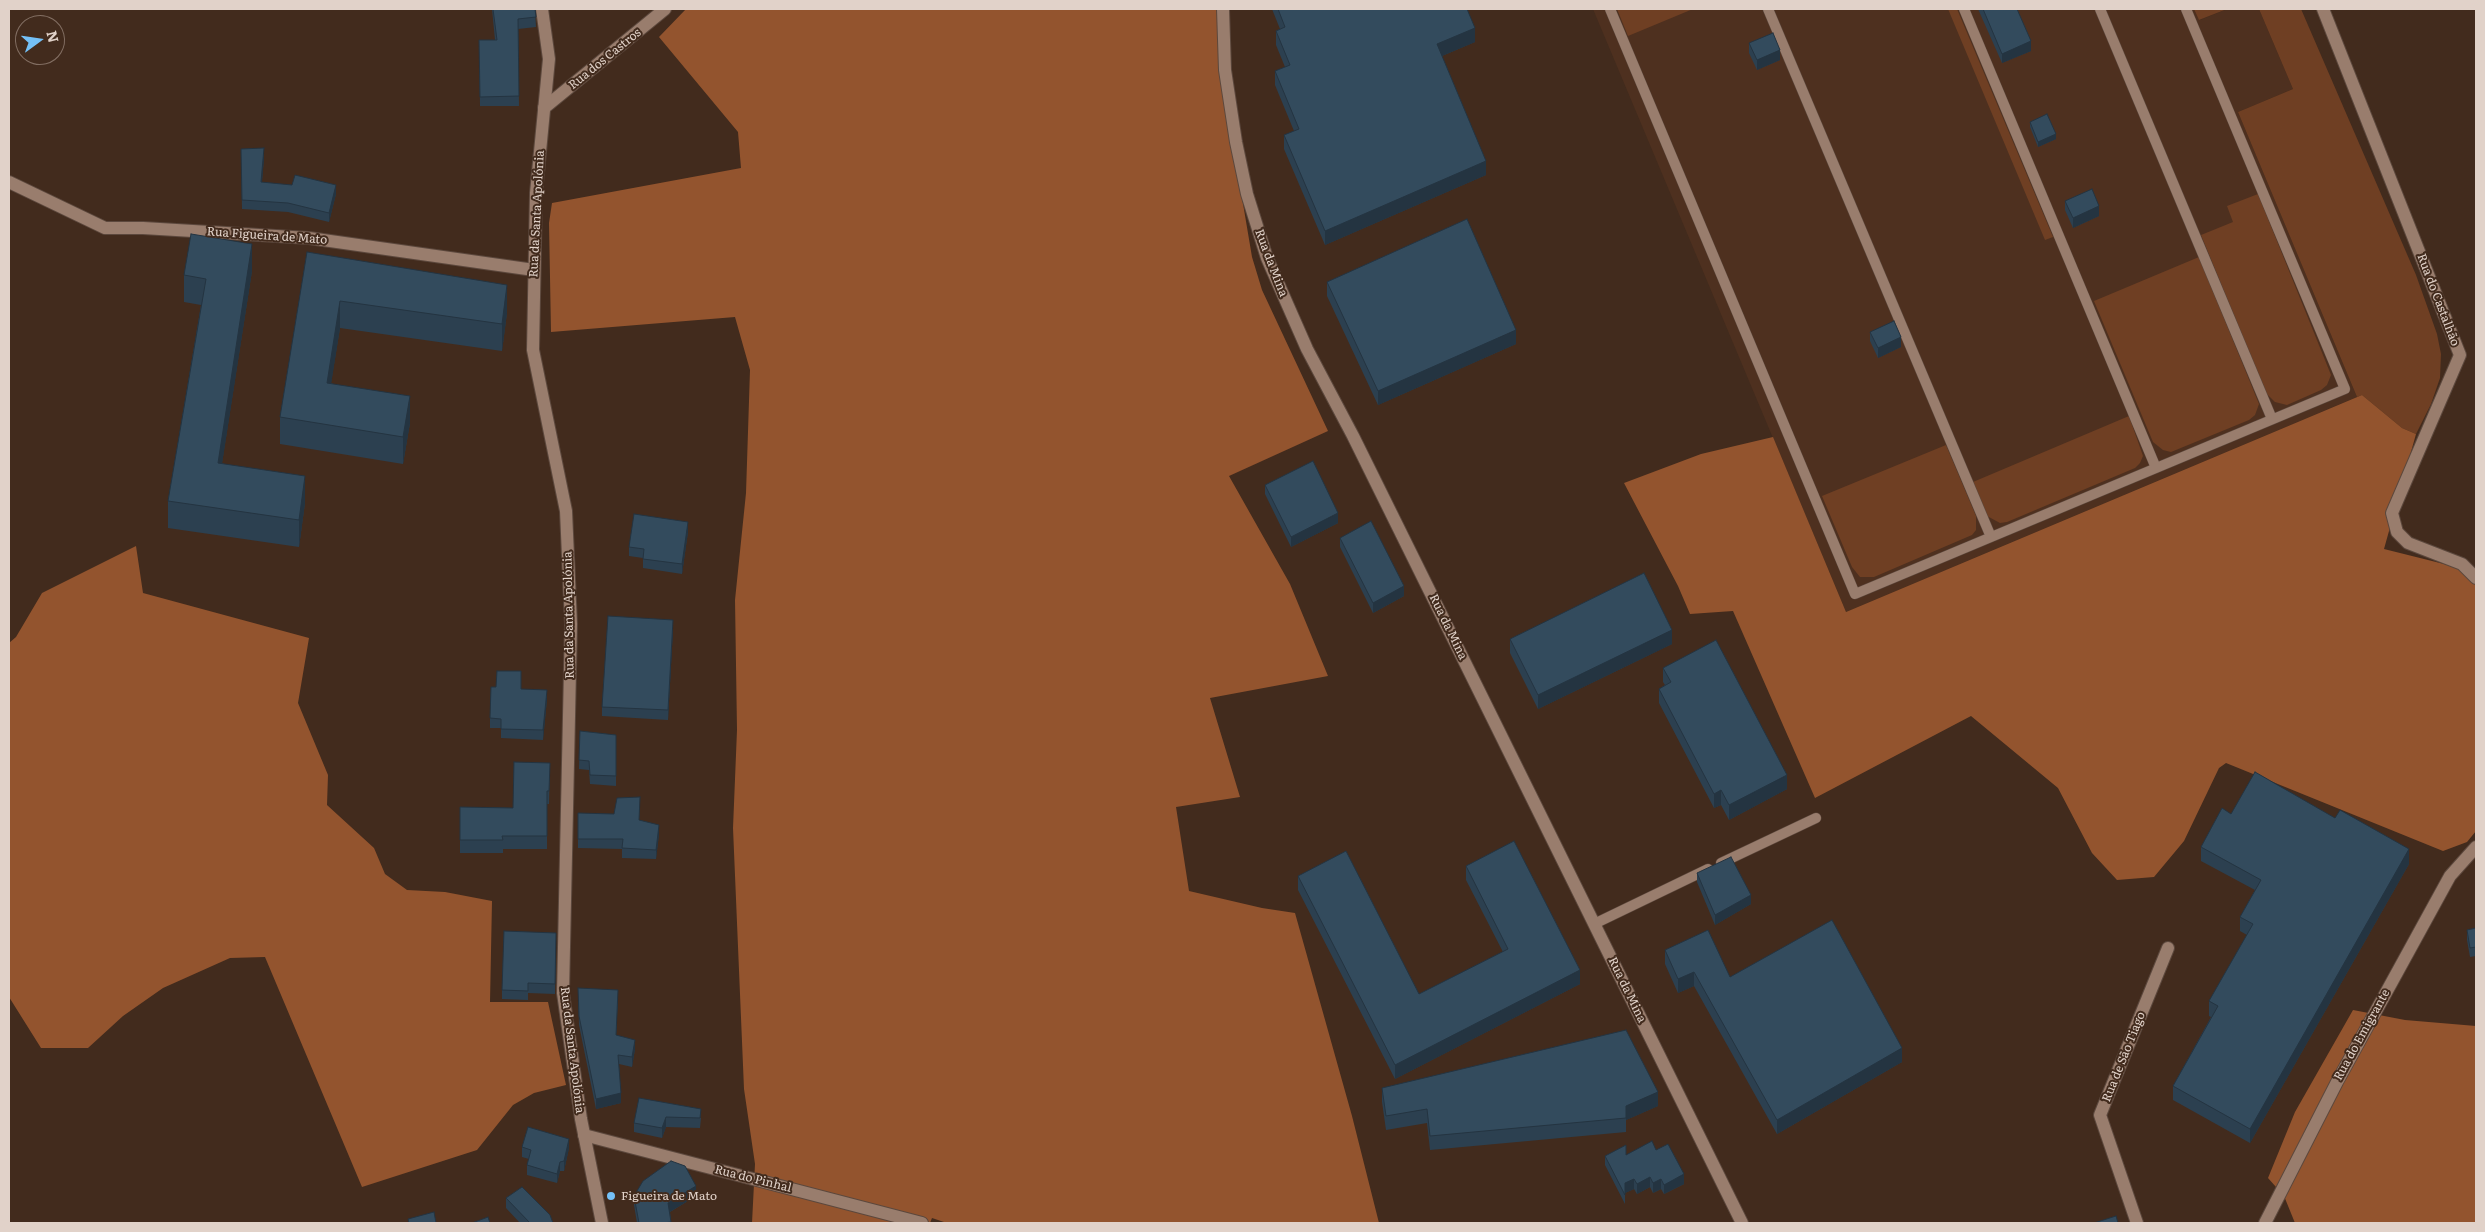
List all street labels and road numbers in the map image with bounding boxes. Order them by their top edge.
street label: Rua dos Castros [566,25,644,93]
street label: Rua da Santa Apolónia [526,150,548,278]
street label: Rua Figueira de Mato [206,225,328,247]
street label: Rua da Mina [1252,227,1290,299]
street label: Rua do Castalhão [2414,252,2462,348]
street label: Rua da Santa Apolónia [561,551,577,679]
street label: Rua da Mina [1426,592,1470,662]
street label: Rua da Mina [1605,955,1649,1025]
street label: Rua da Santa Apolónia [557,986,587,1114]
street label: Rua do Emigrante [2331,987,2393,1083]
street label: Rua de São Tiago [2099,1010,2149,1104]
street label: Rua do Pinhal [713,1162,793,1196]

